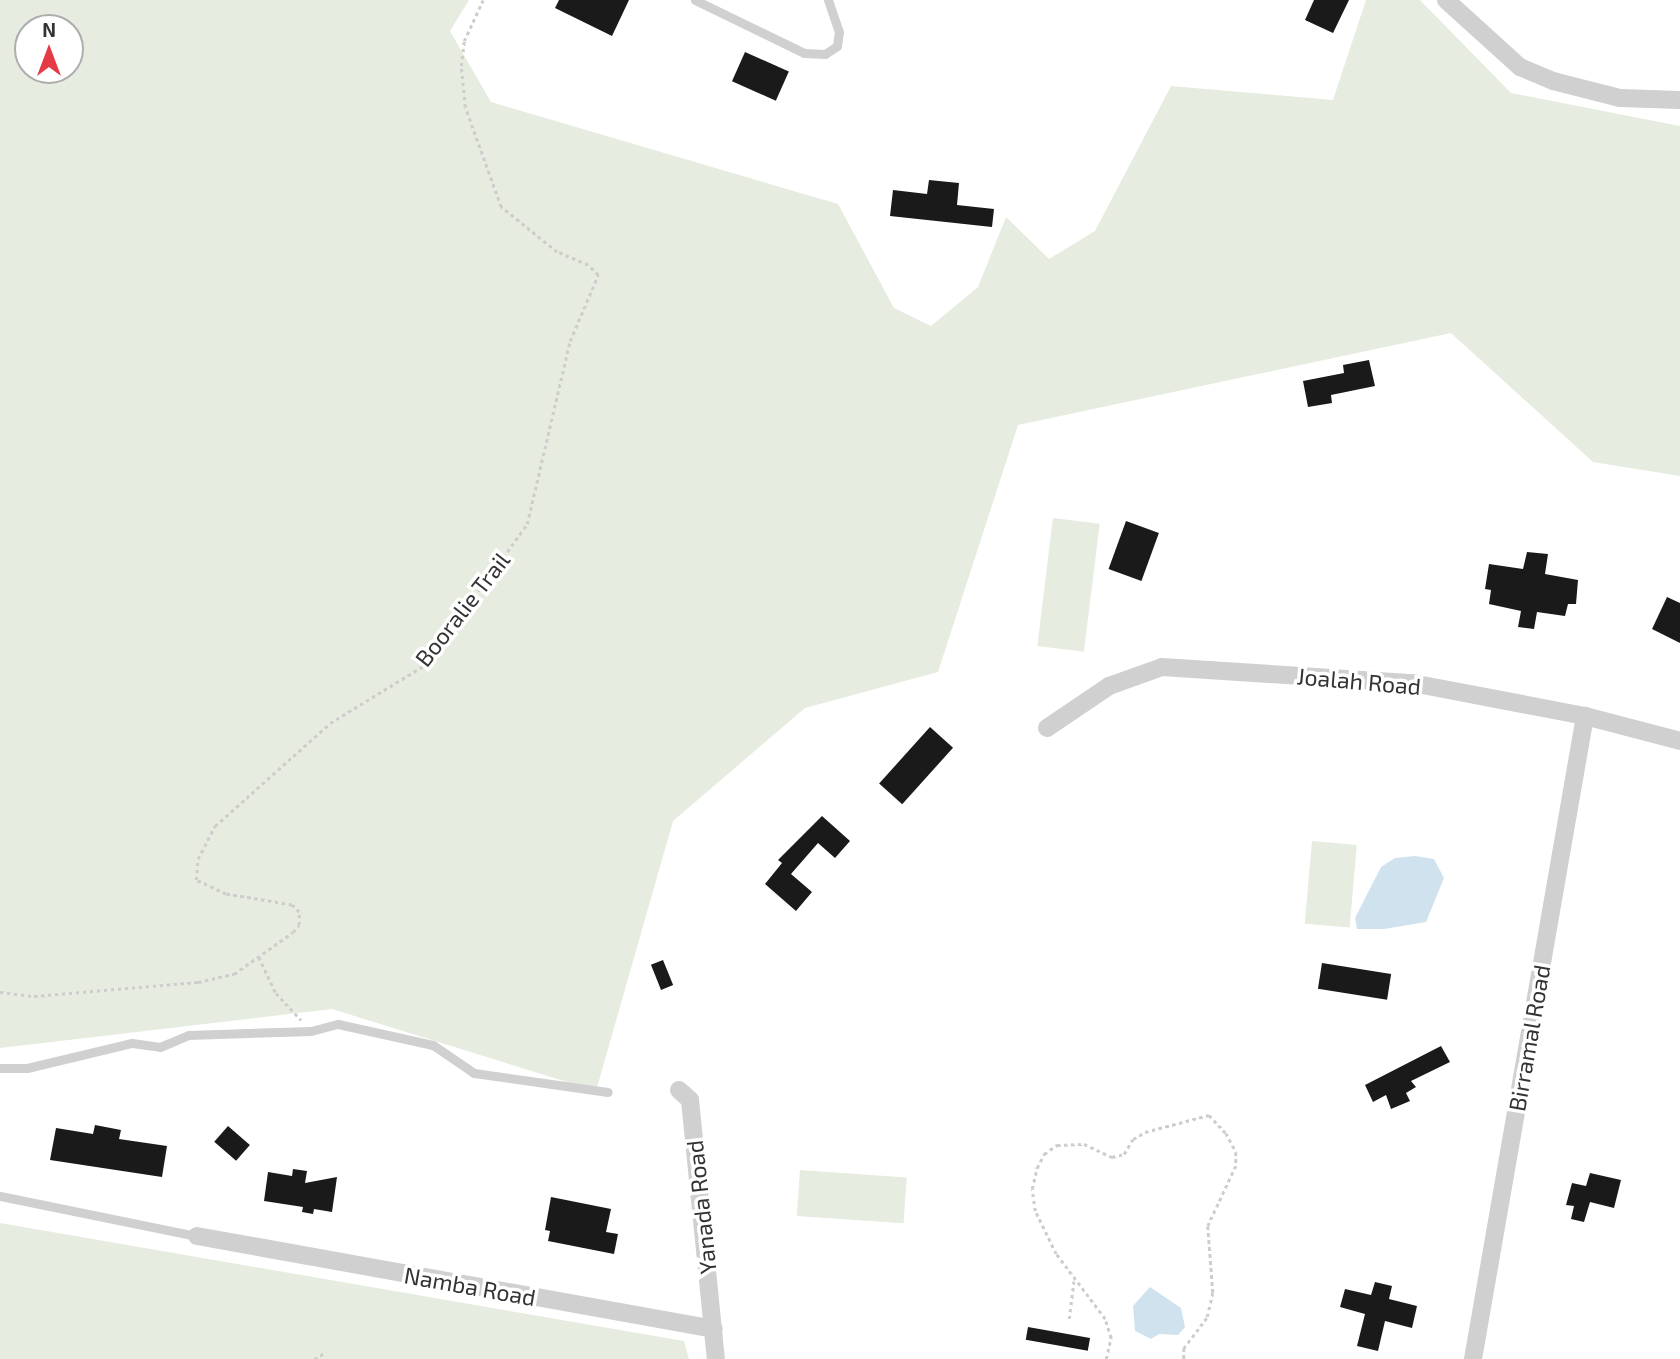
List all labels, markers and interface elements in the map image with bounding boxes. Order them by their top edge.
north arrow [14,14,84,84]
text: N [42,18,56,41]
street label: Booralie Trail [409,546,515,672]
street label: Joalah Road [1296,662,1422,700]
street label: Birramal Road [1502,962,1556,1114]
street label: Yanada Road [680,1139,722,1275]
street label: Namba Road [402,1261,538,1311]

